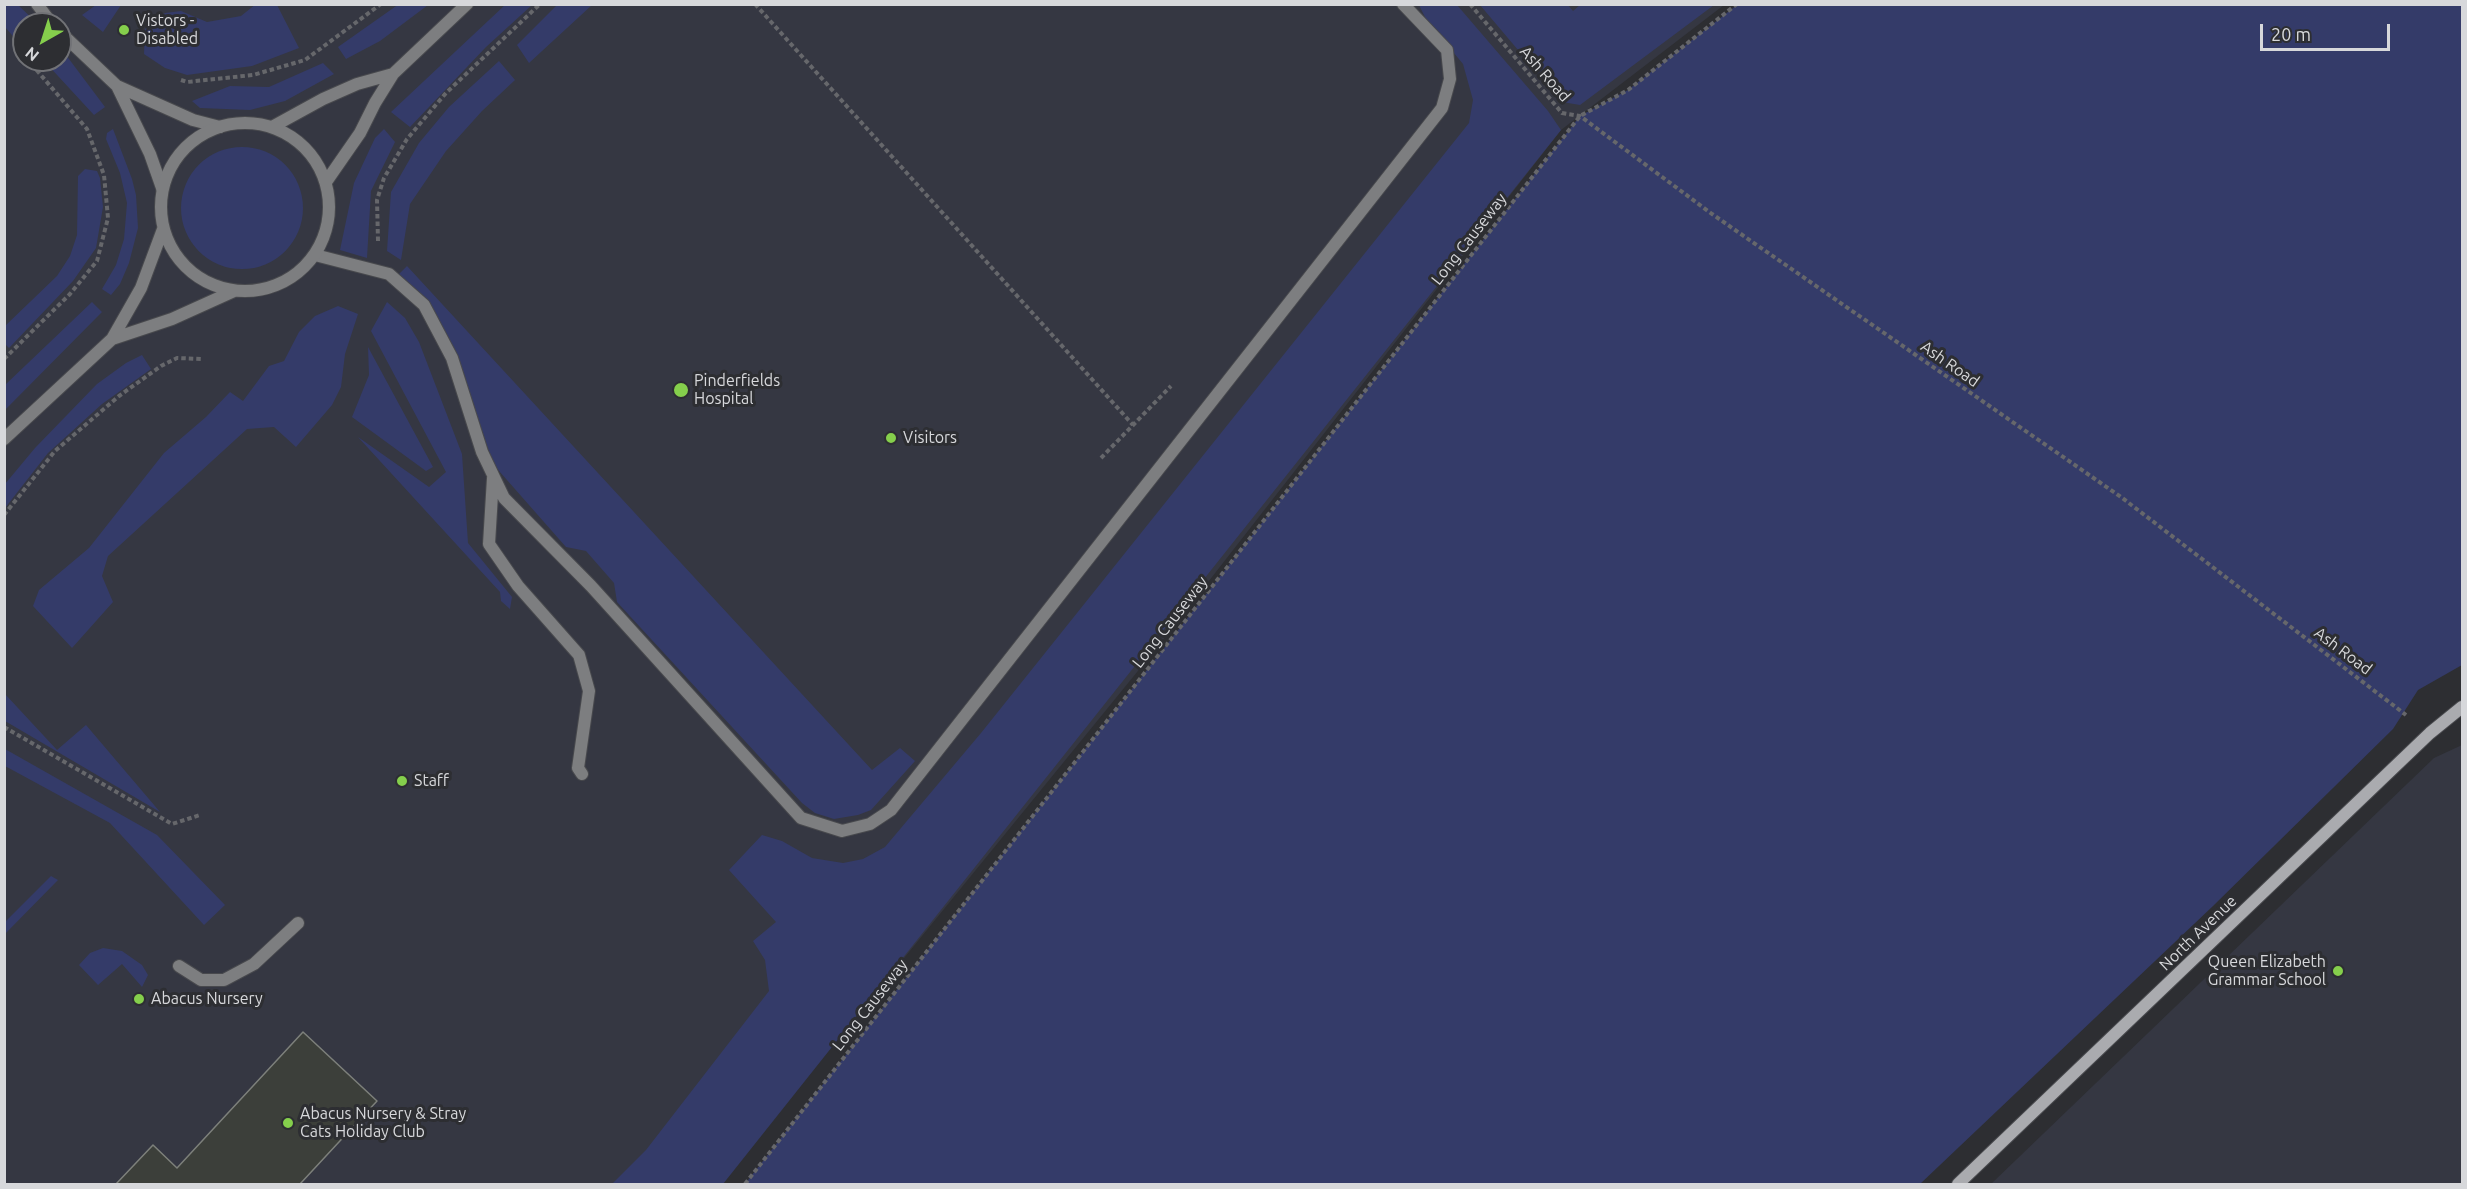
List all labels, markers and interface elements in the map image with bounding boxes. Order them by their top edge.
place label: Vistors - Disabled [136,11,198,49]
north arrow [12,12,72,72]
scale bar [2263,12,2394,50]
marker: Vistors - Disabled [117,23,131,37]
text: 20 m [2271,24,2311,44]
street label: Ash Road [1516,42,1574,106]
text: N [22,44,42,65]
street label: Long Causeway [1427,189,1511,289]
street label: Ash Road [1917,337,1983,391]
place label: Pinderfields Hospital [694,371,780,409]
marker: Pinderfields Hospital [672,381,690,399]
place label: Visitors [903,428,957,448]
marker: Visitors [884,431,898,445]
street label: Long Causeway [1128,572,1212,672]
street label: Ash Road [2310,623,2376,679]
place label: Staff [414,771,449,791]
marker: Staff [395,774,409,788]
street label: North Avenue [2155,891,2241,975]
place label: Queen Elizabeth Grammar School [2208,952,2326,990]
street label: Long Causeway [828,955,912,1055]
marker: Queen Elizabeth Grammar School [2331,964,2345,978]
place label: Abacus Nursery [151,989,263,1009]
marker: Abacus Nursery [132,992,146,1006]
place label: Abacus Nursery & Stray Cats Holiday Club [300,1104,466,1142]
marker: Abacus Nursery & Stray Cats Holiday Club [281,1116,295,1130]

